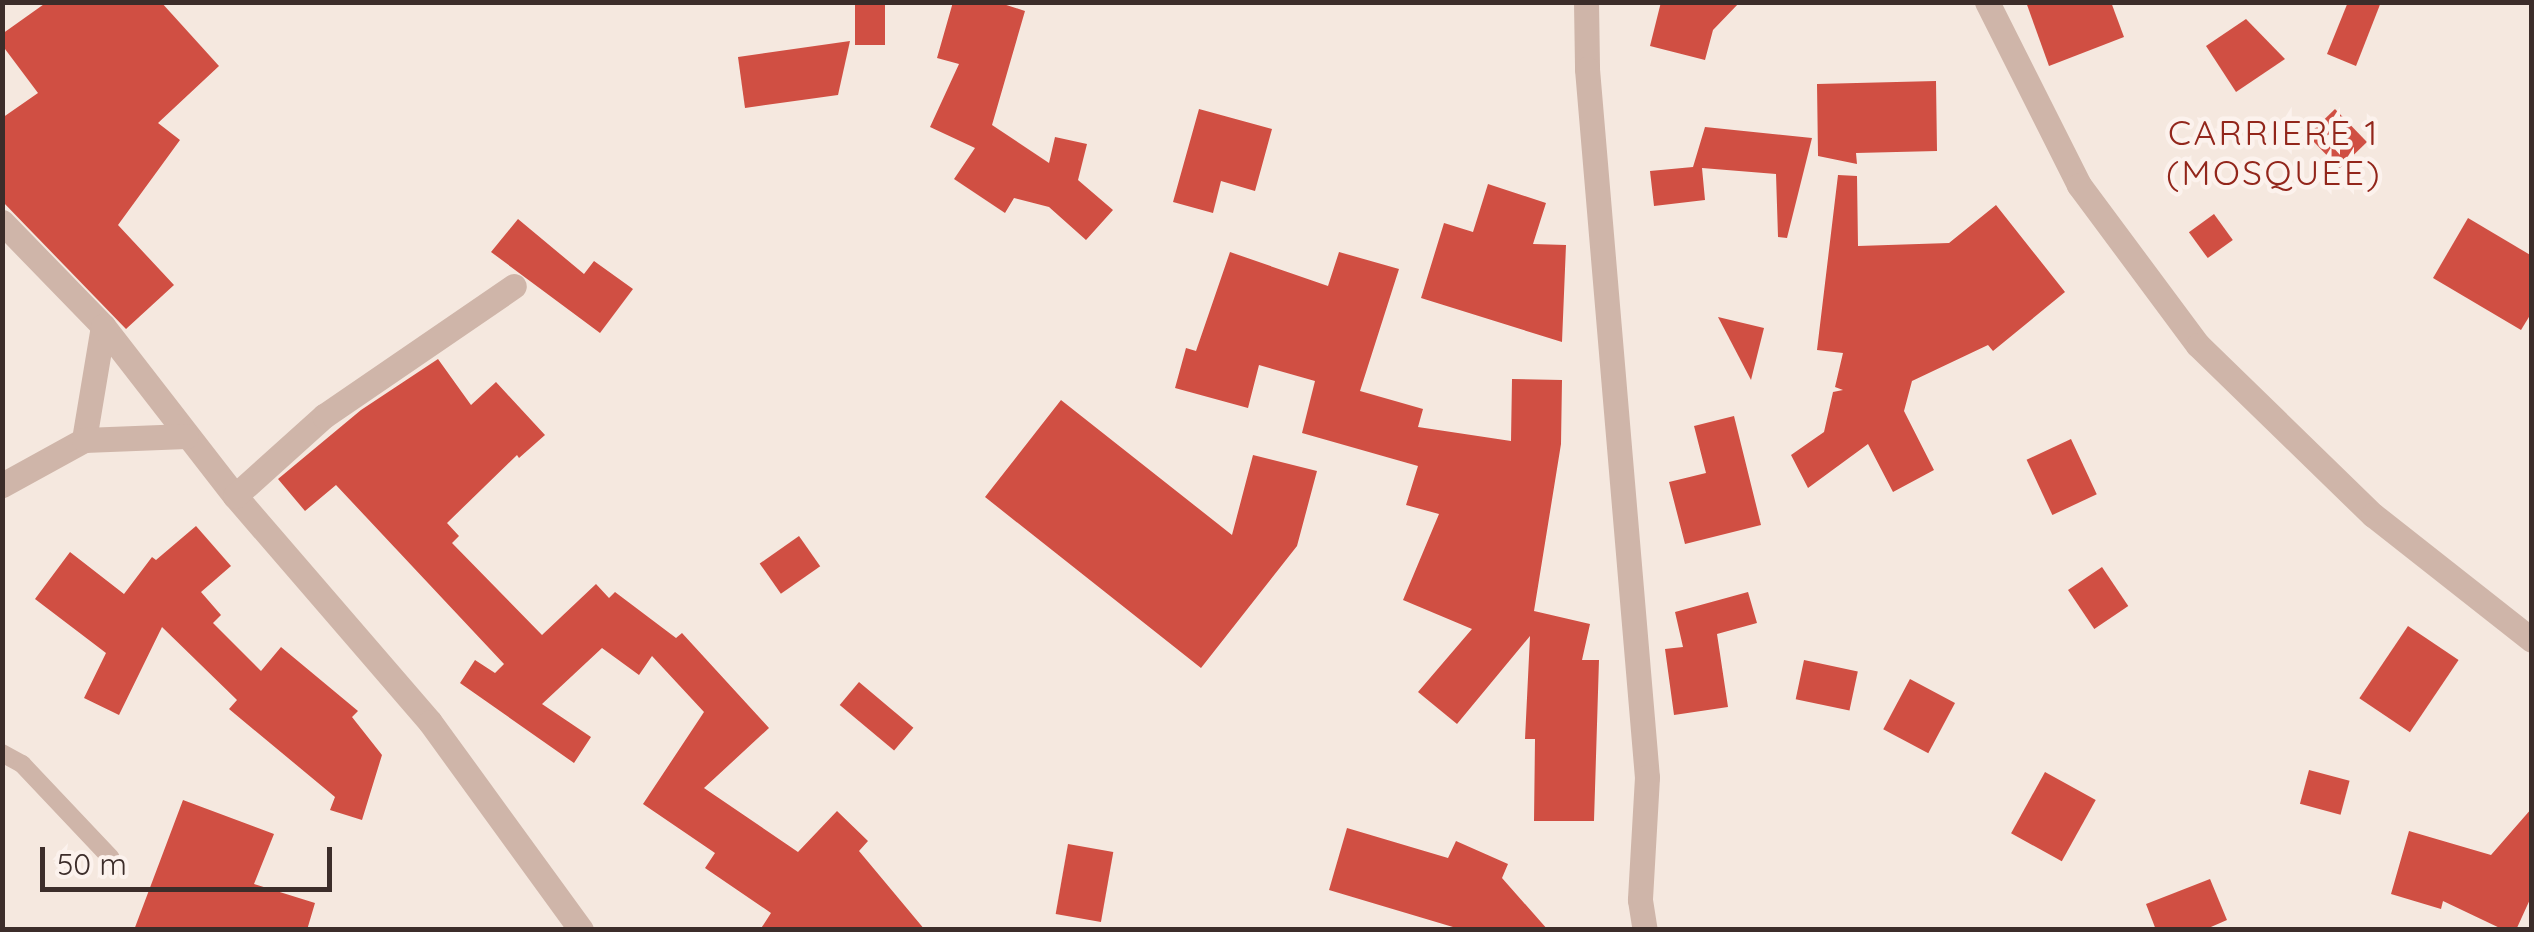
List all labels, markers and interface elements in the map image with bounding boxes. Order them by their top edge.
district label: CARRIERE 1 (MOSQUEE) [2166,111,2382,193]
scale bar [45,827,338,889]
text: 50 m [57,845,127,883]

